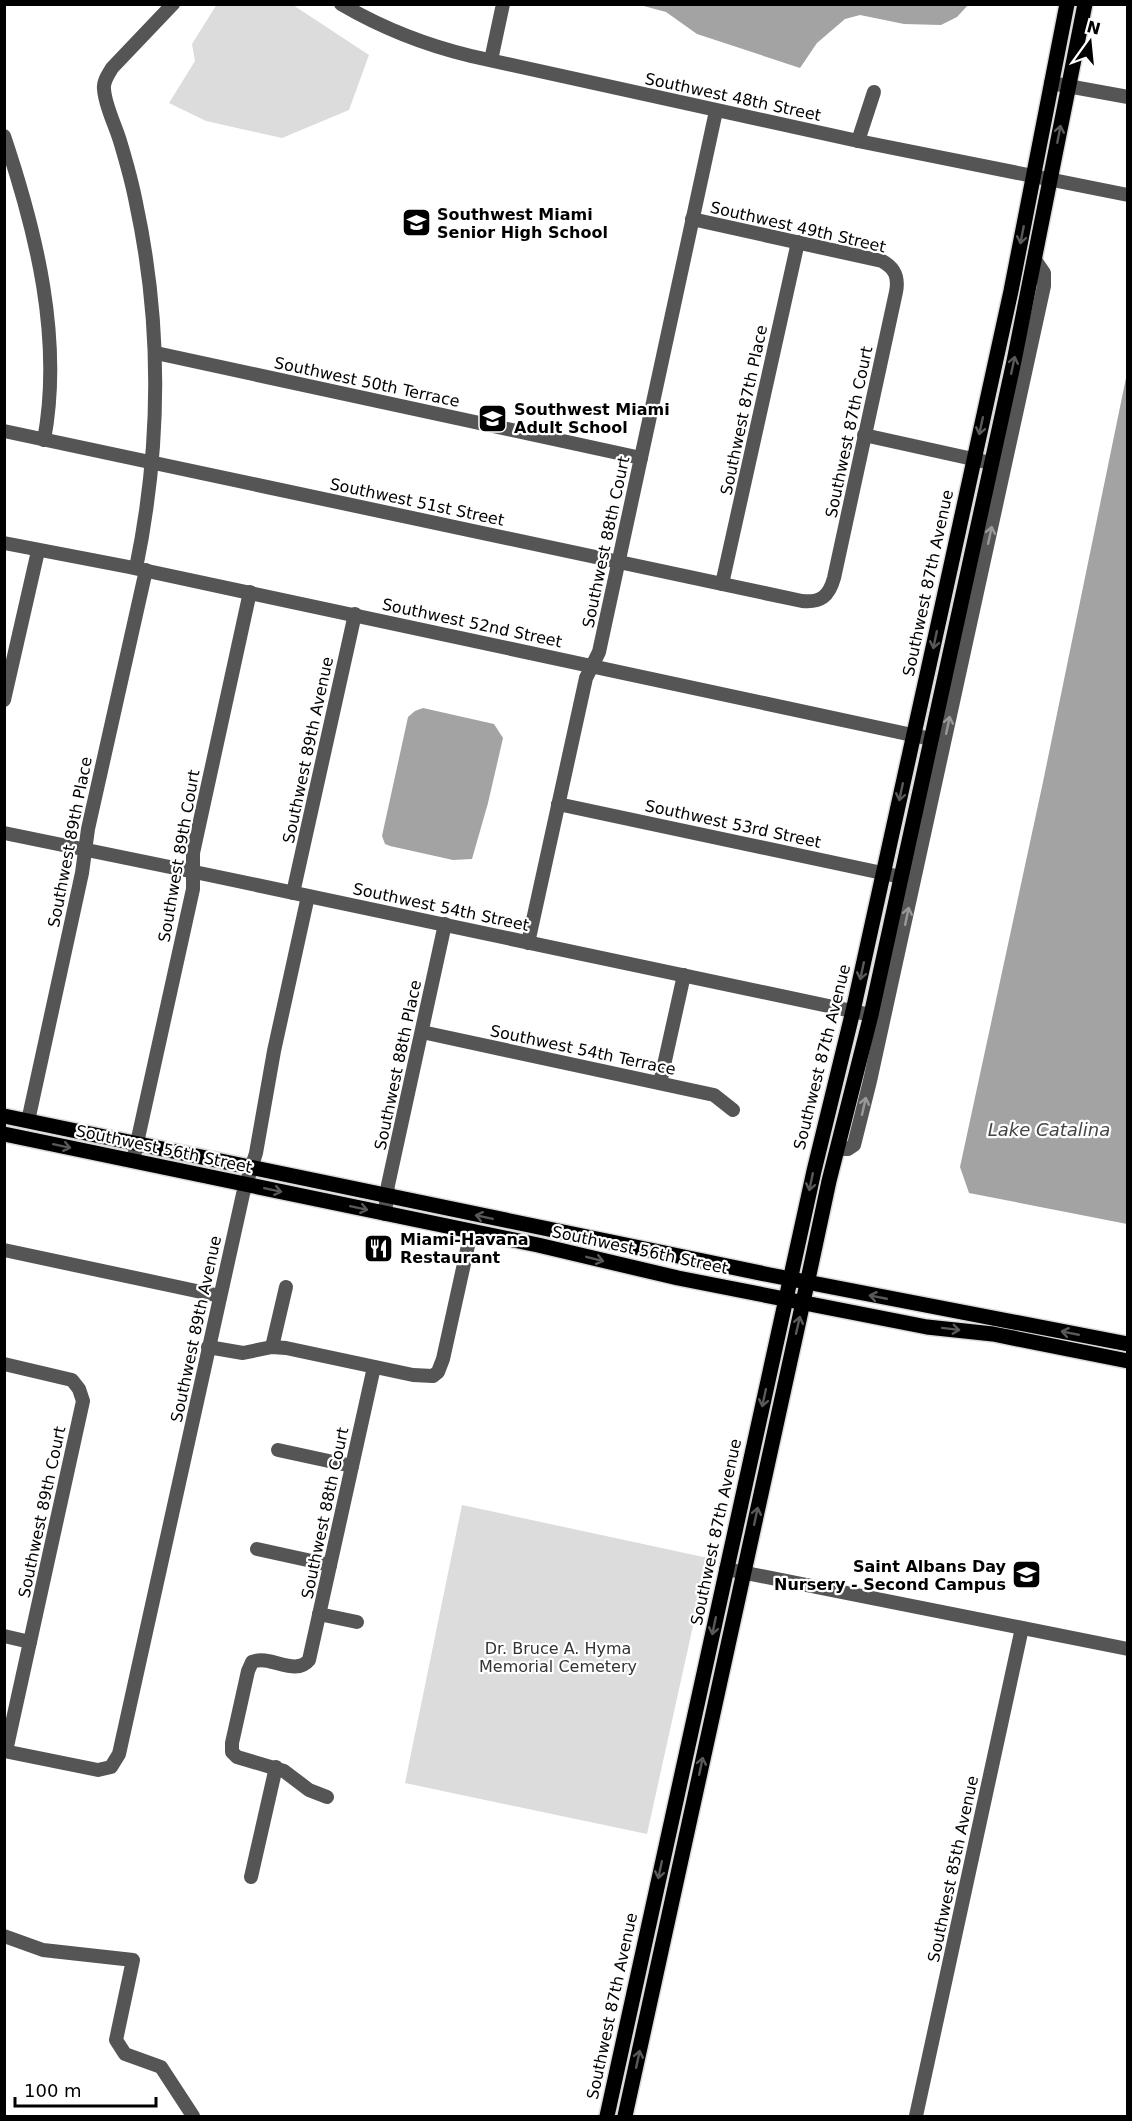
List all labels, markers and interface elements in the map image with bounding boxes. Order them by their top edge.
north arrow [1060,12,1120,72]
text: N [1085,17,1103,39]
street label: Southwest 48th Street [643,69,823,125]
one-way arrow [1054,124,1065,144]
street label: Southwest 49th Street [708,198,888,256]
place label: Southwest Miami Senior High School [437,205,608,242]
school or university icon: Southwest Miami Senior High School [400,207,432,239]
one-way arrow [1016,225,1027,244]
street label: Southwest 87th Place [717,323,771,497]
street label: Southwest 87th Court [822,344,876,520]
street label: Southwest 50th Terrace [272,353,462,411]
one-way arrow [1008,356,1019,375]
place label: Southwest Miami Adult School [514,400,670,437]
school or university icon: Southwest Miami Adult School [477,402,509,434]
one-way arrow [975,415,986,435]
street label: Southwest 88th Court [579,454,633,630]
street label: Southwest 51st Street [328,474,506,530]
street label: Southwest 87th Avenue [899,488,957,678]
one-way arrow [985,525,996,545]
street label: Southwest 52nd Street [380,595,564,651]
one-way arrow [928,630,940,649]
street label: Southwest 89th Avenue [279,655,337,845]
one-way arrow [943,716,954,735]
street label: Southwest 89th Place [44,755,96,929]
street label: Southwest 89th Court [154,768,204,944]
one-way arrow [895,782,906,801]
street label: Southwest 53rd Street [643,796,823,852]
street label: Southwest 54th Street [351,879,531,935]
one-way arrow [901,906,913,925]
one-way arrow [856,961,867,981]
street label: Southwest 87th Avenue [790,962,854,1152]
street label: Southwest 88th Place [371,978,425,1152]
street label: Southwest 54th Terrace [488,1021,678,1079]
one-way arrow [859,1097,871,1116]
water label: Lake Catalina [988,1119,1110,1140]
street label: Southwest 56th Street [74,1121,254,1177]
one-way arrow [51,1141,71,1152]
one-way arrow [805,1172,816,1192]
one-way arrow [263,1185,282,1196]
one-way arrow [348,1203,368,1214]
one-way arrow [475,1211,494,1222]
street label: Southwest 56th Street [550,1222,730,1278]
place label: Miami-Havana Restaurant [400,1230,529,1267]
restaurant icon: Miami-Havana Restaurant [363,1232,395,1264]
street label: Southwest 89th Avenue [167,1234,225,1424]
one-way arrow [585,1253,604,1265]
one-way arrow [869,1291,889,1302]
one-way arrow [793,1316,804,1335]
one-way arrow [940,1324,960,1335]
one-way arrow [1061,1327,1080,1338]
one-way arrow [757,1388,769,1407]
street label: Southwest 89th Court [15,1424,69,1600]
street label: Southwest 88th Court [298,1425,352,1601]
street label: Southwest 87th Avenue [687,1437,745,1627]
one-way arrow [751,1506,762,1526]
place label: Saint Albans Day Nursery - Second Campus [774,1557,1007,1594]
school or university icon: Saint Albans Day Nursery - Second Campus [1011,1559,1043,1591]
one-way arrow [708,1616,719,1635]
park label: Dr. Bruce A. Hyma Memorial Cemetery [479,1639,637,1676]
one-way arrow [696,1757,708,1776]
street label: Southwest 85th Avenue [924,1774,982,1964]
one-way arrow [654,1861,666,1880]
street label: Southwest 87th Avenue [583,1911,641,2101]
one-way arrow [632,2050,644,2069]
scale bar [15,2070,156,2108]
text: 100 m [24,2080,82,2101]

